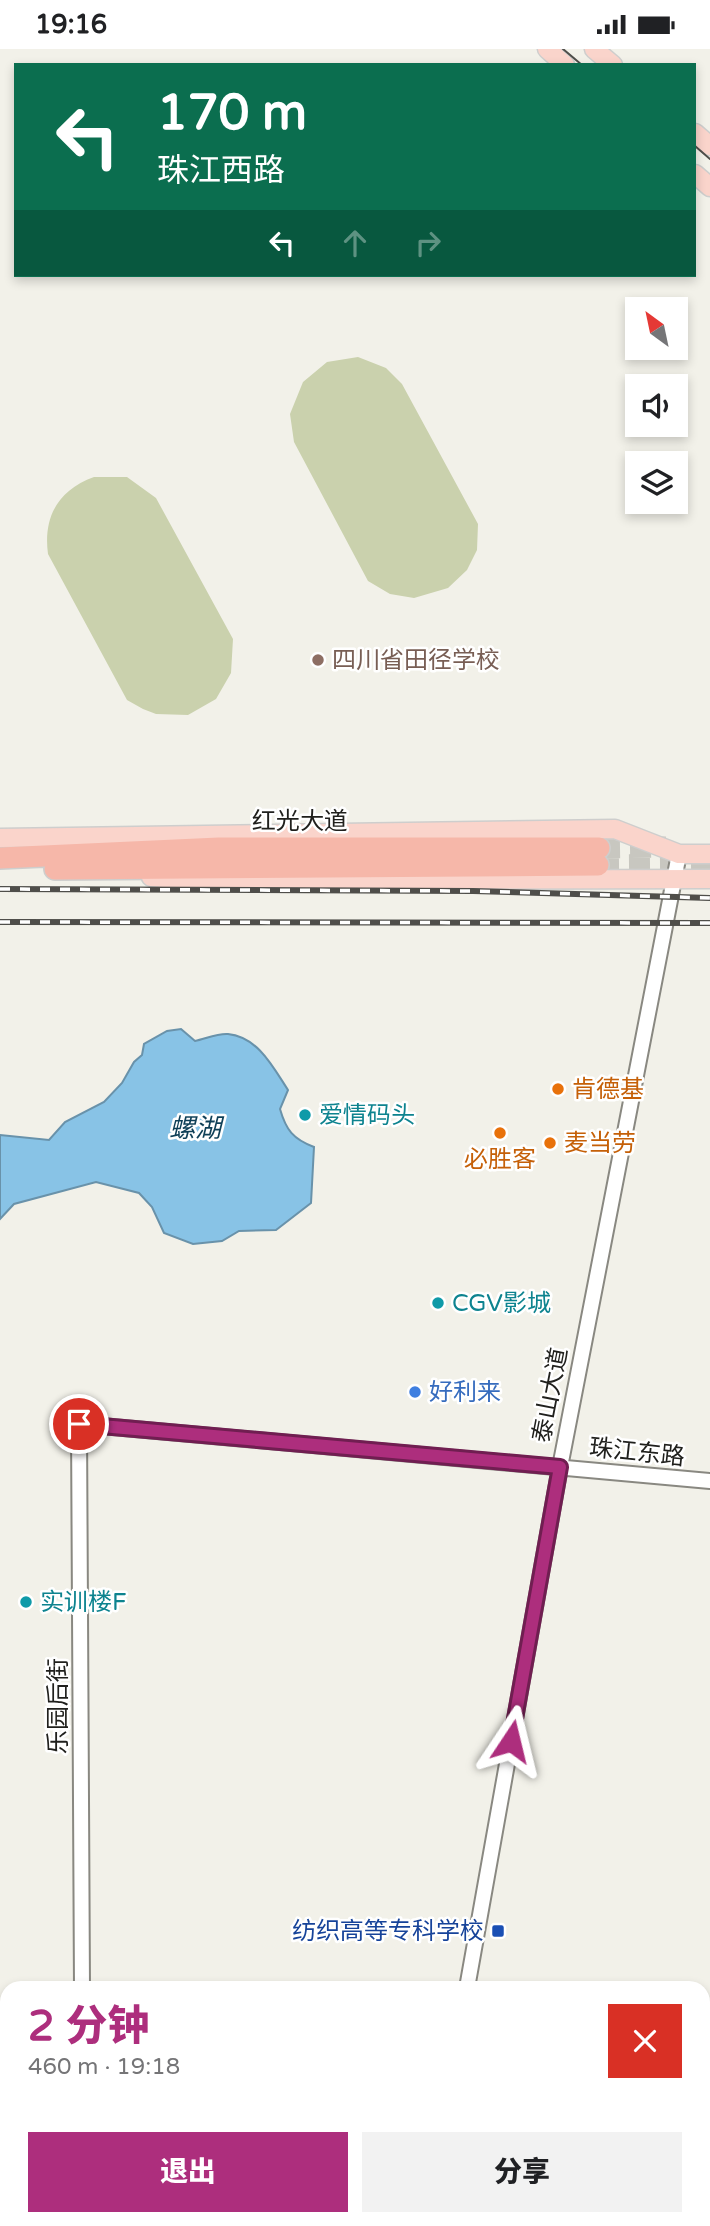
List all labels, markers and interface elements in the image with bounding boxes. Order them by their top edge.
text: 19:16 [35,9,107,40]
text: 170 m [157,84,307,143]
icon: left [42,91,133,182]
text: 珠江西路 [157,152,285,190]
icon: left [263,224,301,262]
icon: ahead [336,224,374,262]
icon: right [409,224,447,262]
north arrow [625,297,688,361]
map controls [625,297,688,514]
button: sound [625,374,688,437]
button: layers [625,451,688,514]
place label: 四川省田径学校 [332,646,500,675]
marker: 四川省田径学校 [310,652,326,668]
street label: 红光大道 [252,807,348,836]
place label: 肯德基 [572,1075,644,1104]
marker: 肯德基 [550,1081,566,1097]
place label: 爱情码头 [319,1101,415,1130]
marker: 爱情码头 [297,1107,313,1123]
water label: 螺湖 [169,1113,225,1144]
marker: 必胜客 [492,1125,508,1141]
place label: 麦当劳 [564,1129,636,1158]
marker: 麦当劳 [542,1135,558,1151]
place label: 必胜客 [464,1145,536,1174]
place label: CGV影城 [452,1289,551,1318]
marker: CGV影城 [430,1295,446,1311]
street label: 泰山大道 [527,1345,574,1445]
place label: 好利来 [429,1378,501,1407]
marker: 好利来 [407,1384,423,1400]
pin [49,1394,109,1454]
icon: arrive [60,1405,98,1443]
street label: 珠江东路 [588,1433,686,1472]
place label: 实训楼F [40,1588,127,1617]
marker: 实训楼F [18,1594,34,1610]
street label: 乐园后街 [44,1658,73,1754]
position arrow [474,1704,548,1778]
place label: 纺织高等专科学校 [292,1917,484,1946]
marker: 纺织高等专科学校 [490,1923,506,1939]
text: 2 分钟 [28,2001,149,2052]
button: close [608,2004,682,2078]
text: 460 m · 19:18 [28,2053,180,2081]
button: 退出 [28,2132,348,2212]
button: 分享 [362,2132,682,2212]

